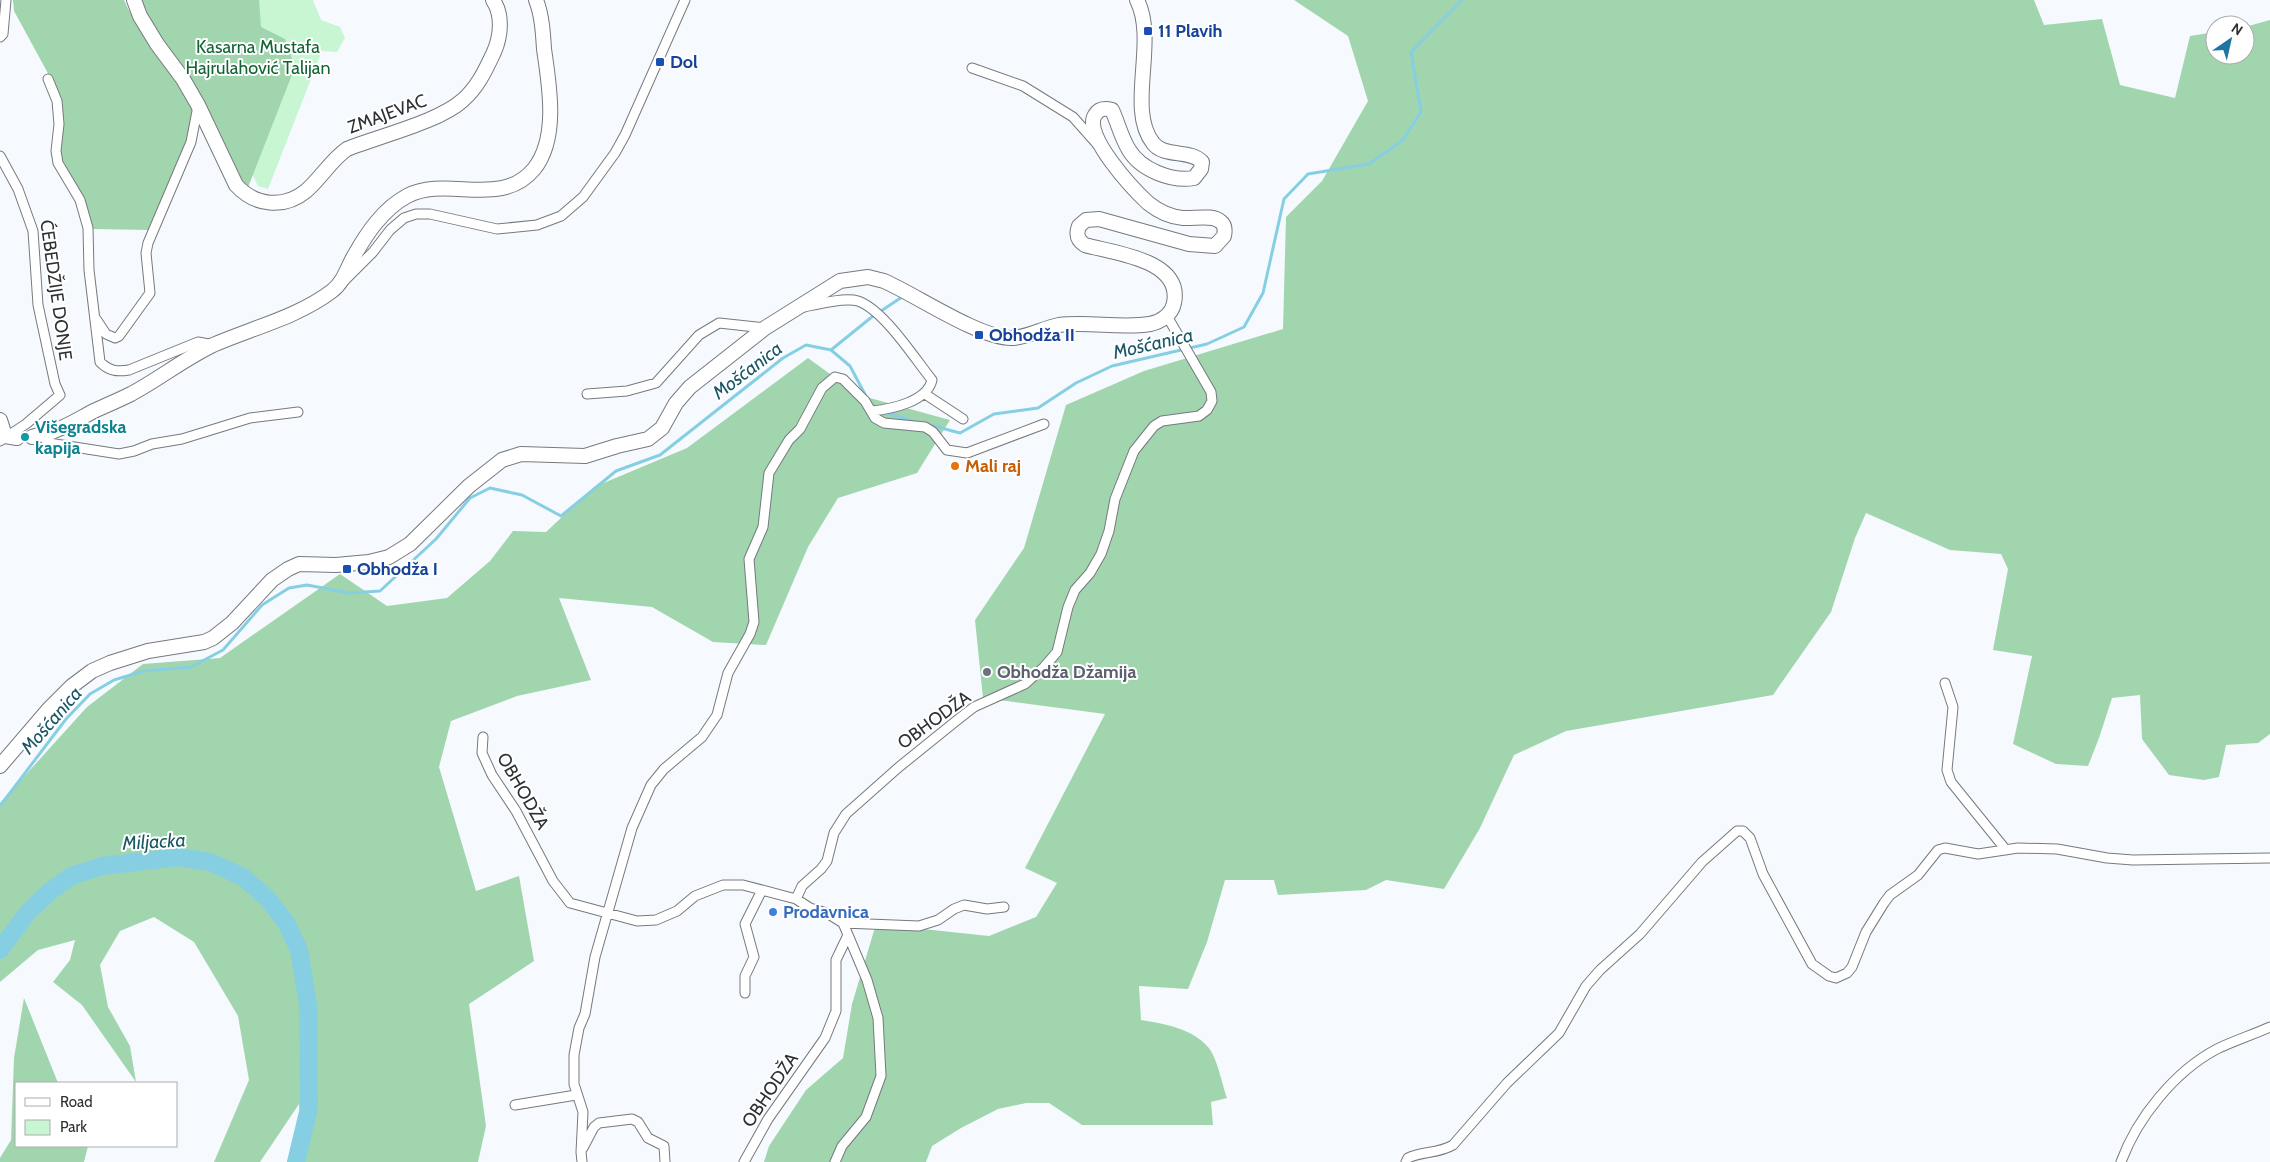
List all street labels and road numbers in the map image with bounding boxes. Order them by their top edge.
street label: ZMAJEVAC [345,90,429,138]
street label: ĆEBEDŽIJE DONJE [35,218,78,362]
street label: OBHODŽA [893,685,975,754]
street label: OBHODŽA [492,748,555,833]
street label: OBHODŽA [736,1048,803,1131]

